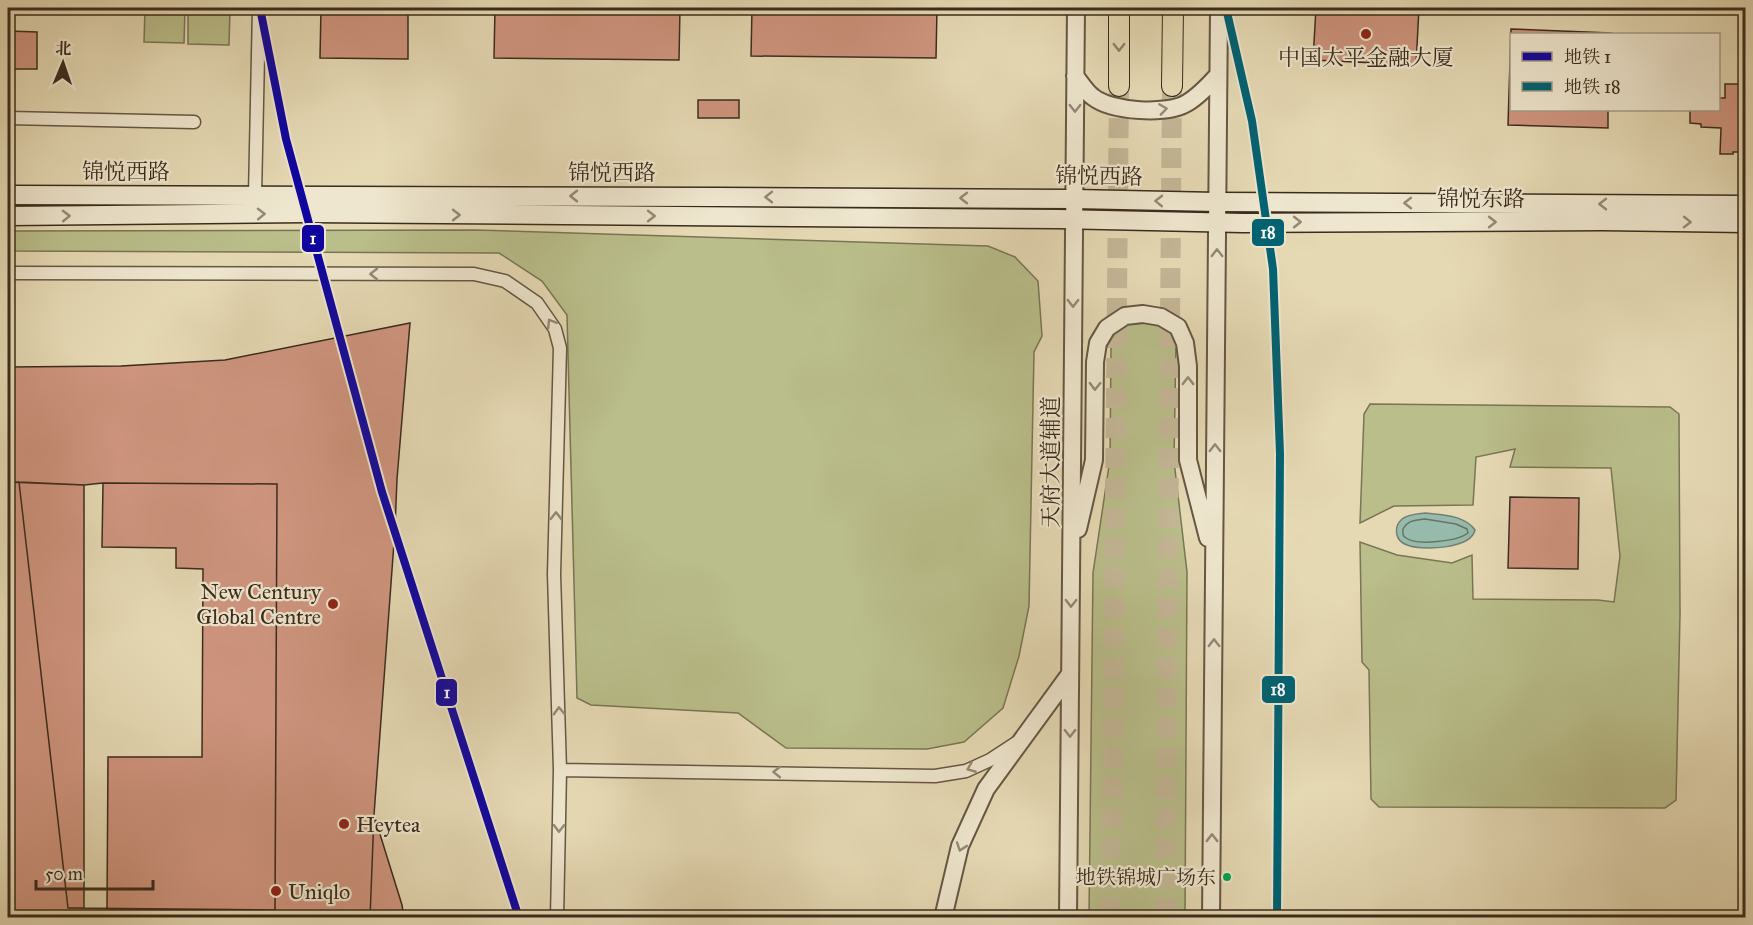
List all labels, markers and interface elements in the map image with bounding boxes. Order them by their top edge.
marker: 中国太平金融大厦 [1359,27,1373,41]
north arrow [33,33,93,93]
legend [1510,33,1720,111]
text: 北 [55,39,72,58]
one-way arrow [1113,42,1125,51]
place label: 中国太平金融大厦 [1278,44,1454,71]
text: 地铁 1 [1564,46,1611,68]
text: 地铁 18 [1564,76,1621,98]
one-way arrow [1069,103,1081,112]
one-way arrow [1158,103,1168,116]
street label: 锦悦西路 [82,158,170,185]
street label: 锦悦西路 [568,159,656,186]
street label: 锦悦西路 [1055,162,1143,190]
street label: 锦悦东路 [1437,185,1525,212]
one-way arrow [569,190,578,202]
one-way arrow [764,191,773,203]
one-way arrow [959,192,968,204]
one-way arrow [1154,195,1163,207]
one-way arrow [1404,197,1413,209]
one-way arrow [1599,198,1608,211]
one-way arrow [256,208,265,220]
one-way arrow [451,208,460,221]
one-way arrow [61,210,70,222]
one-way arrow [646,210,655,222]
one-way arrow [1292,216,1301,229]
one-way arrow [1487,216,1496,228]
one-way arrow [1682,216,1691,228]
line badge: 18 [1251,218,1285,247]
text: 18 [1261,223,1275,242]
line badge: 1 [301,224,325,253]
text: 1 [310,229,317,248]
one-way arrow [1211,249,1223,258]
one-way arrow [370,268,379,280]
one-way arrow [1067,298,1079,307]
one-way arrow [547,319,558,330]
one-way arrow [1182,377,1194,386]
one-way arrow [1089,382,1101,391]
street label: 天府大道辅道 [1037,396,1064,528]
one-way arrow [1209,444,1221,453]
one-way arrow [550,512,562,521]
place label: New Century Global Centre [196,578,322,630]
marker: New Century Global Centre [326,597,340,611]
one-way arrow [1065,598,1077,607]
one-way arrow [1207,639,1220,648]
line badge: 18 [1261,675,1296,704]
line badge: 1 [435,678,458,707]
text: 18 [1271,680,1285,699]
text: 1 [444,683,451,702]
one-way arrow [552,707,565,716]
one-way arrow [1064,728,1076,737]
one-way arrow [966,761,977,773]
one-way arrow [773,766,782,779]
place label: Heytea [356,811,421,838]
marker: Heytea [337,817,351,831]
one-way arrow [553,824,565,833]
one-way arrow [1206,834,1218,843]
one-way arrow [956,841,968,852]
scale bar [36,853,153,891]
text: 50 m [45,863,83,885]
place label: 地铁锦城广场东 [1076,865,1216,889]
marker: 地铁锦城广场东 [1221,871,1233,883]
place label: Uniqlo [288,878,350,905]
marker: Uniqlo [269,884,283,898]

